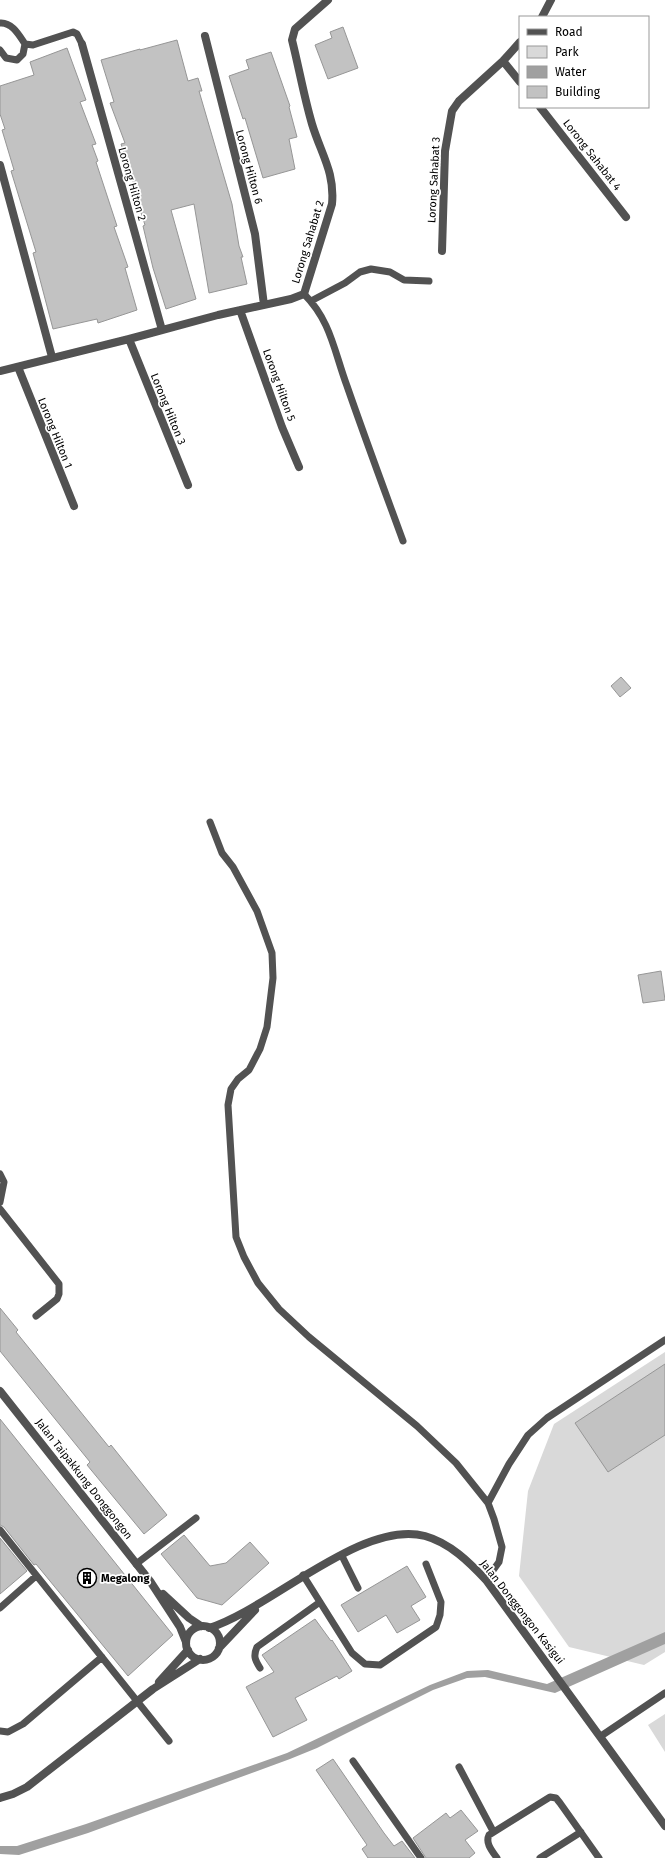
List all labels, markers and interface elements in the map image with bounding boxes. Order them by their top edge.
legend [519,16,649,108]
text: Road [555,25,583,39]
text: Park [555,45,579,59]
text: Water [555,65,587,79]
text: Building [555,85,601,99]
street label: Lorong Sahabat 4 [560,117,624,193]
street label: Lorong Hilton 6 [233,128,265,206]
street label: Lorong Sahabat 3 [425,137,443,223]
street label: Lorong Hilton 2 [115,146,149,222]
street label: Lorong Sahabat 2 [289,199,327,285]
street label: Lorong Hilton 5 [260,347,298,423]
street label: Lorong Hilton 3 [148,371,188,447]
street label: Lorong Hilton 1 [35,396,75,470]
street label: Jalan Taipakkung Donggongon [33,1416,135,1542]
street label: Jalan Donggongon Kasigui [477,1557,567,1667]
building icon: Megalong [76,1567,98,1589]
place label: Megalong [101,1572,150,1585]

